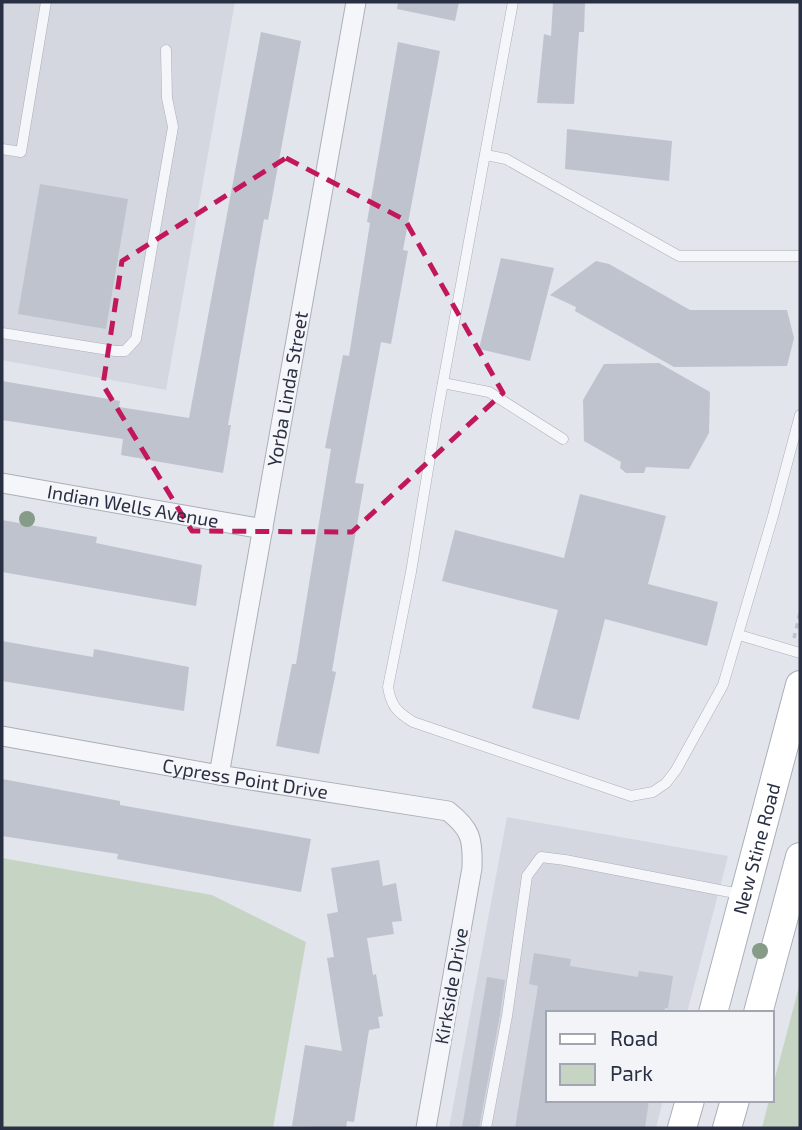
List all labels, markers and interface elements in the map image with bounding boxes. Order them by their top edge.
street label: Yorba Linda Street [262,309,312,468]
street label: Indian Wells Avenue [46,479,220,532]
street label: Cypress Point Drive [161,753,330,803]
street label: New Stine Road [728,780,785,917]
street label: Kirkside Drive [429,926,472,1046]
legend [546,1011,774,1102]
text: Road [610,1025,658,1050]
text: Park [610,1060,653,1085]

